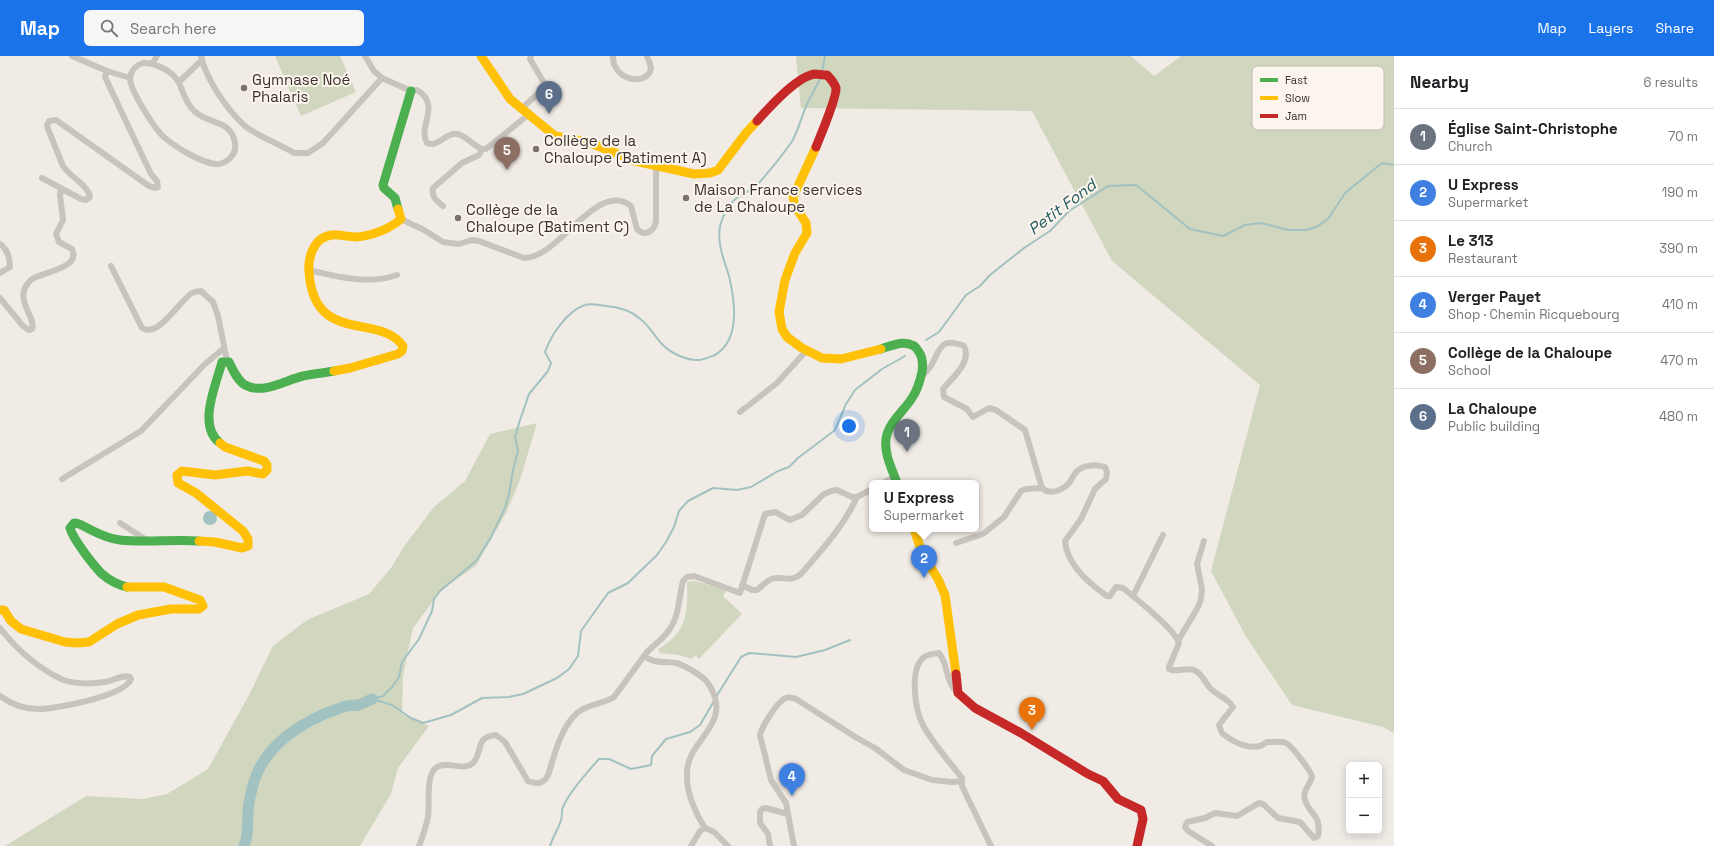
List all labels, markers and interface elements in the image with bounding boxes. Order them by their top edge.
search box [84,10,364,46]
text: Map [20,16,60,41]
icon: search [98,17,120,39]
text: Search here [130,19,216,38]
text: Map [1537,19,1567,37]
text: Layers [1589,19,1633,37]
text: Share [1655,19,1694,37]
legend [1252,66,1384,130]
place label: Gymnase Noé Phalaris [252,70,351,106]
text: Nearby [1410,71,1469,93]
text: Fast [1285,73,1308,87]
text: 6 results [1644,74,1698,91]
pin: 6 [536,81,562,114]
marker: Gymnase Noé Phalaris [239,83,249,93]
text: Slow [1285,91,1310,105]
text: Jam [1285,109,1307,123]
text: Église Saint-Christophe [1448,119,1618,138]
text: 1 [1420,128,1426,145]
text: 70 m [1668,128,1698,145]
place label: Collège de la Chaloupe (Batiment A) [544,131,707,168]
pin: 5 [494,137,520,170]
text: Church [1448,138,1493,155]
marker: Collège de la Chaloupe (Batiment A) [531,144,541,154]
water label: Petit Fond [1024,174,1102,239]
text: U Express [1448,175,1519,194]
place label: Maison France services de La Chaloupe [694,180,863,216]
text: 2 [1419,184,1427,201]
text: 190 m [1662,184,1698,201]
marker: Maison France services de La Chaloupe [681,193,691,203]
text: Supermarket [1448,194,1529,211]
place label: Collège de la Chaloupe (Batiment C) [466,200,629,237]
marker: Collège de la Chaloupe (Batiment C) [453,213,463,223]
text: Le 313 [1448,231,1493,250]
text: 3 [1419,240,1427,257]
text: 390 m [1659,240,1698,257]
text: Restaurant [1448,250,1518,267]
text: Verger Payet [1448,287,1541,306]
text: 4 [1419,296,1427,313]
text: 410 m [1662,296,1698,313]
text: Shop · Chemin Ricquebourg [1448,306,1620,323]
text: Collège de la Chaloupe [1448,343,1612,362]
text: 5 [1419,352,1427,369]
text: 470 m [1660,352,1698,369]
text: School [1448,362,1491,379]
text: La Chaloupe [1448,399,1537,418]
text: 6 [1419,408,1427,425]
text: 480 m [1659,408,1698,425]
your location [839,416,859,436]
text: Public building [1448,418,1540,435]
pin: 1 [894,419,920,452]
popup [869,480,979,532]
text: U Express [884,488,954,507]
text: Supermarket [884,507,964,524]
pin: 2 [911,545,937,578]
pin: 3 [1019,697,1045,730]
map controls [1346,762,1382,834]
button: + [1346,762,1382,798]
pin: 4 [779,763,805,796]
button: − [1346,798,1382,834]

